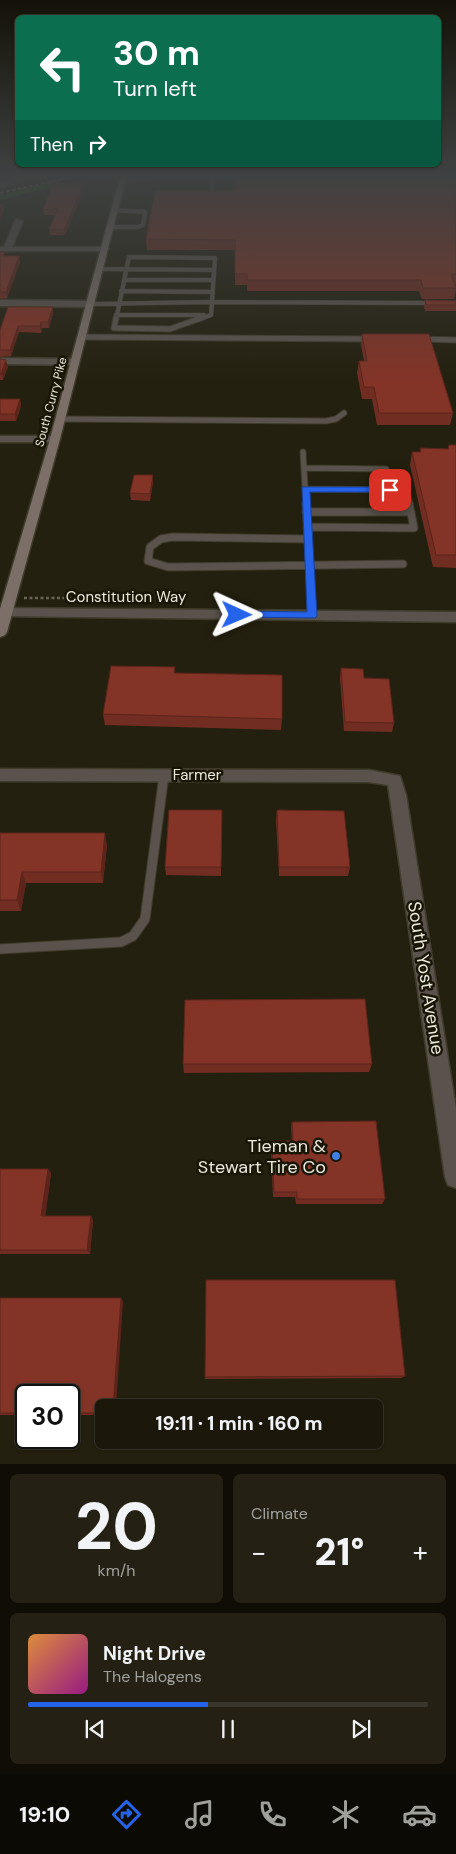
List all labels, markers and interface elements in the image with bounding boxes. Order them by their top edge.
text: 30 m [113,30,200,76]
icon: left [30,35,95,100]
text: Turn left [113,74,197,103]
icon: right [83,130,111,158]
text: Then [30,132,73,157]
street label: South Curry Pike [31,355,71,449]
pin [369,469,411,511]
icon: arrive [376,476,404,504]
street label: Constitution Way [66,587,187,607]
position arrow [210,588,262,640]
street label: Farmer [173,765,222,785]
street label: South Yost Avenue [402,900,450,1056]
place label: Tieman & Stewart Tire Co [198,1134,326,1179]
marker: Tieman & Stewart Tire Co [330,1150,342,1162]
speed limit sign: 30 [15,1384,80,1449]
text: 19:11 · 1 min · 160 m [156,1411,322,1436]
text: 20 [75,1485,158,1569]
text: Climate [251,1503,308,1524]
text: 21° [315,1527,364,1577]
text: − [251,1534,266,1571]
text: + [413,1534,428,1571]
text: km/h [98,1560,135,1581]
text: Night Drive [103,1641,206,1666]
text: The Halogens [103,1666,202,1687]
icon: previous [81,1715,109,1743]
icon: pause [214,1715,242,1743]
icon: next [347,1715,375,1743]
icon: directions [109,1797,144,1832]
icon: music [182,1797,217,1832]
icon: phone [255,1797,290,1832]
icon: climate [328,1797,363,1832]
icon: car [402,1797,437,1832]
text: 19:10 [19,1800,70,1829]

